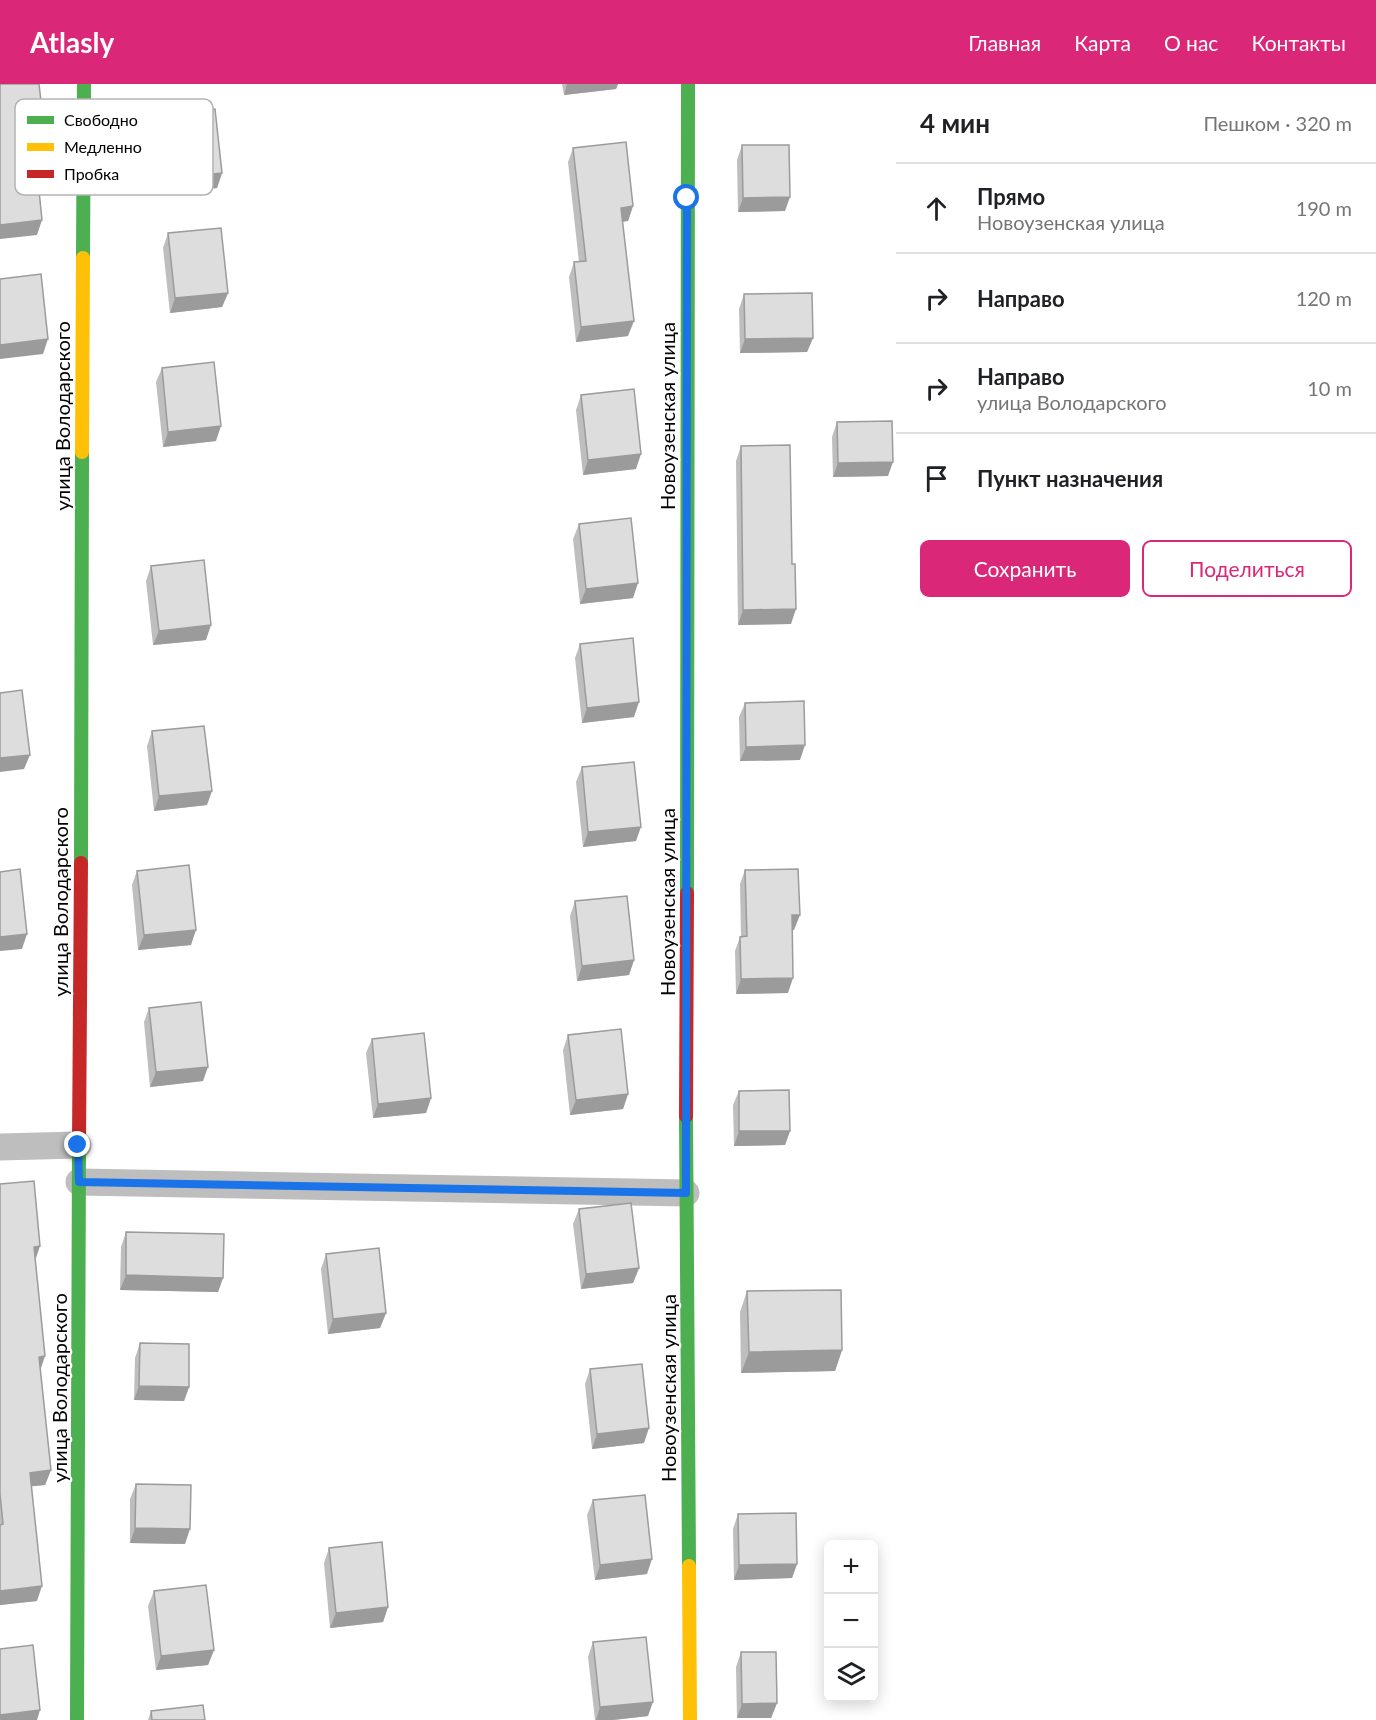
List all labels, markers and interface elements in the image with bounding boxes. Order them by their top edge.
text: Atlasly [30,25,114,59]
text: Главная [968,30,1041,55]
text: Карта [1074,30,1131,55]
text: О нас [1164,30,1218,55]
text: Контакты [1251,30,1346,55]
legend [15,99,213,195]
text: 4 мин [920,107,990,139]
text: Свободно [64,110,138,129]
text: Пешком · 320 m [1203,111,1352,135]
text: Медленно [64,137,142,156]
text: Пробка [64,164,119,183]
text: Прямо [977,183,1045,210]
route start [673,184,699,210]
icon: ahead [920,192,953,225]
text: 190 m [1296,196,1352,220]
text: Новоузенская улица [977,210,1165,234]
icon: right [920,282,953,315]
text: Направо [977,285,1065,312]
text: 120 m [1296,286,1352,310]
street label: улица Володарского [50,321,74,511]
street label: Новоузенская улица [655,322,679,510]
text: Направо [977,363,1065,390]
icon: right [920,372,953,405]
text: 10 m [1307,376,1352,400]
text: улица Володарского [977,390,1167,414]
icon: arrive [920,462,953,495]
text: Пункт назначения [977,465,1163,492]
button: Сохранить [920,540,1130,597]
button: Поделиться [1142,540,1352,597]
street label: улица Володарского [48,807,72,997]
street label: Новоузенская улица [655,808,679,996]
route end [64,1131,90,1157]
street label: улица Володарского [47,1293,71,1483]
street label: Новоузенская улица [656,1294,680,1482]
map controls [824,1540,878,1702]
button: + [824,1540,878,1594]
button: − [824,1594,878,1648]
button: layers [824,1648,878,1702]

